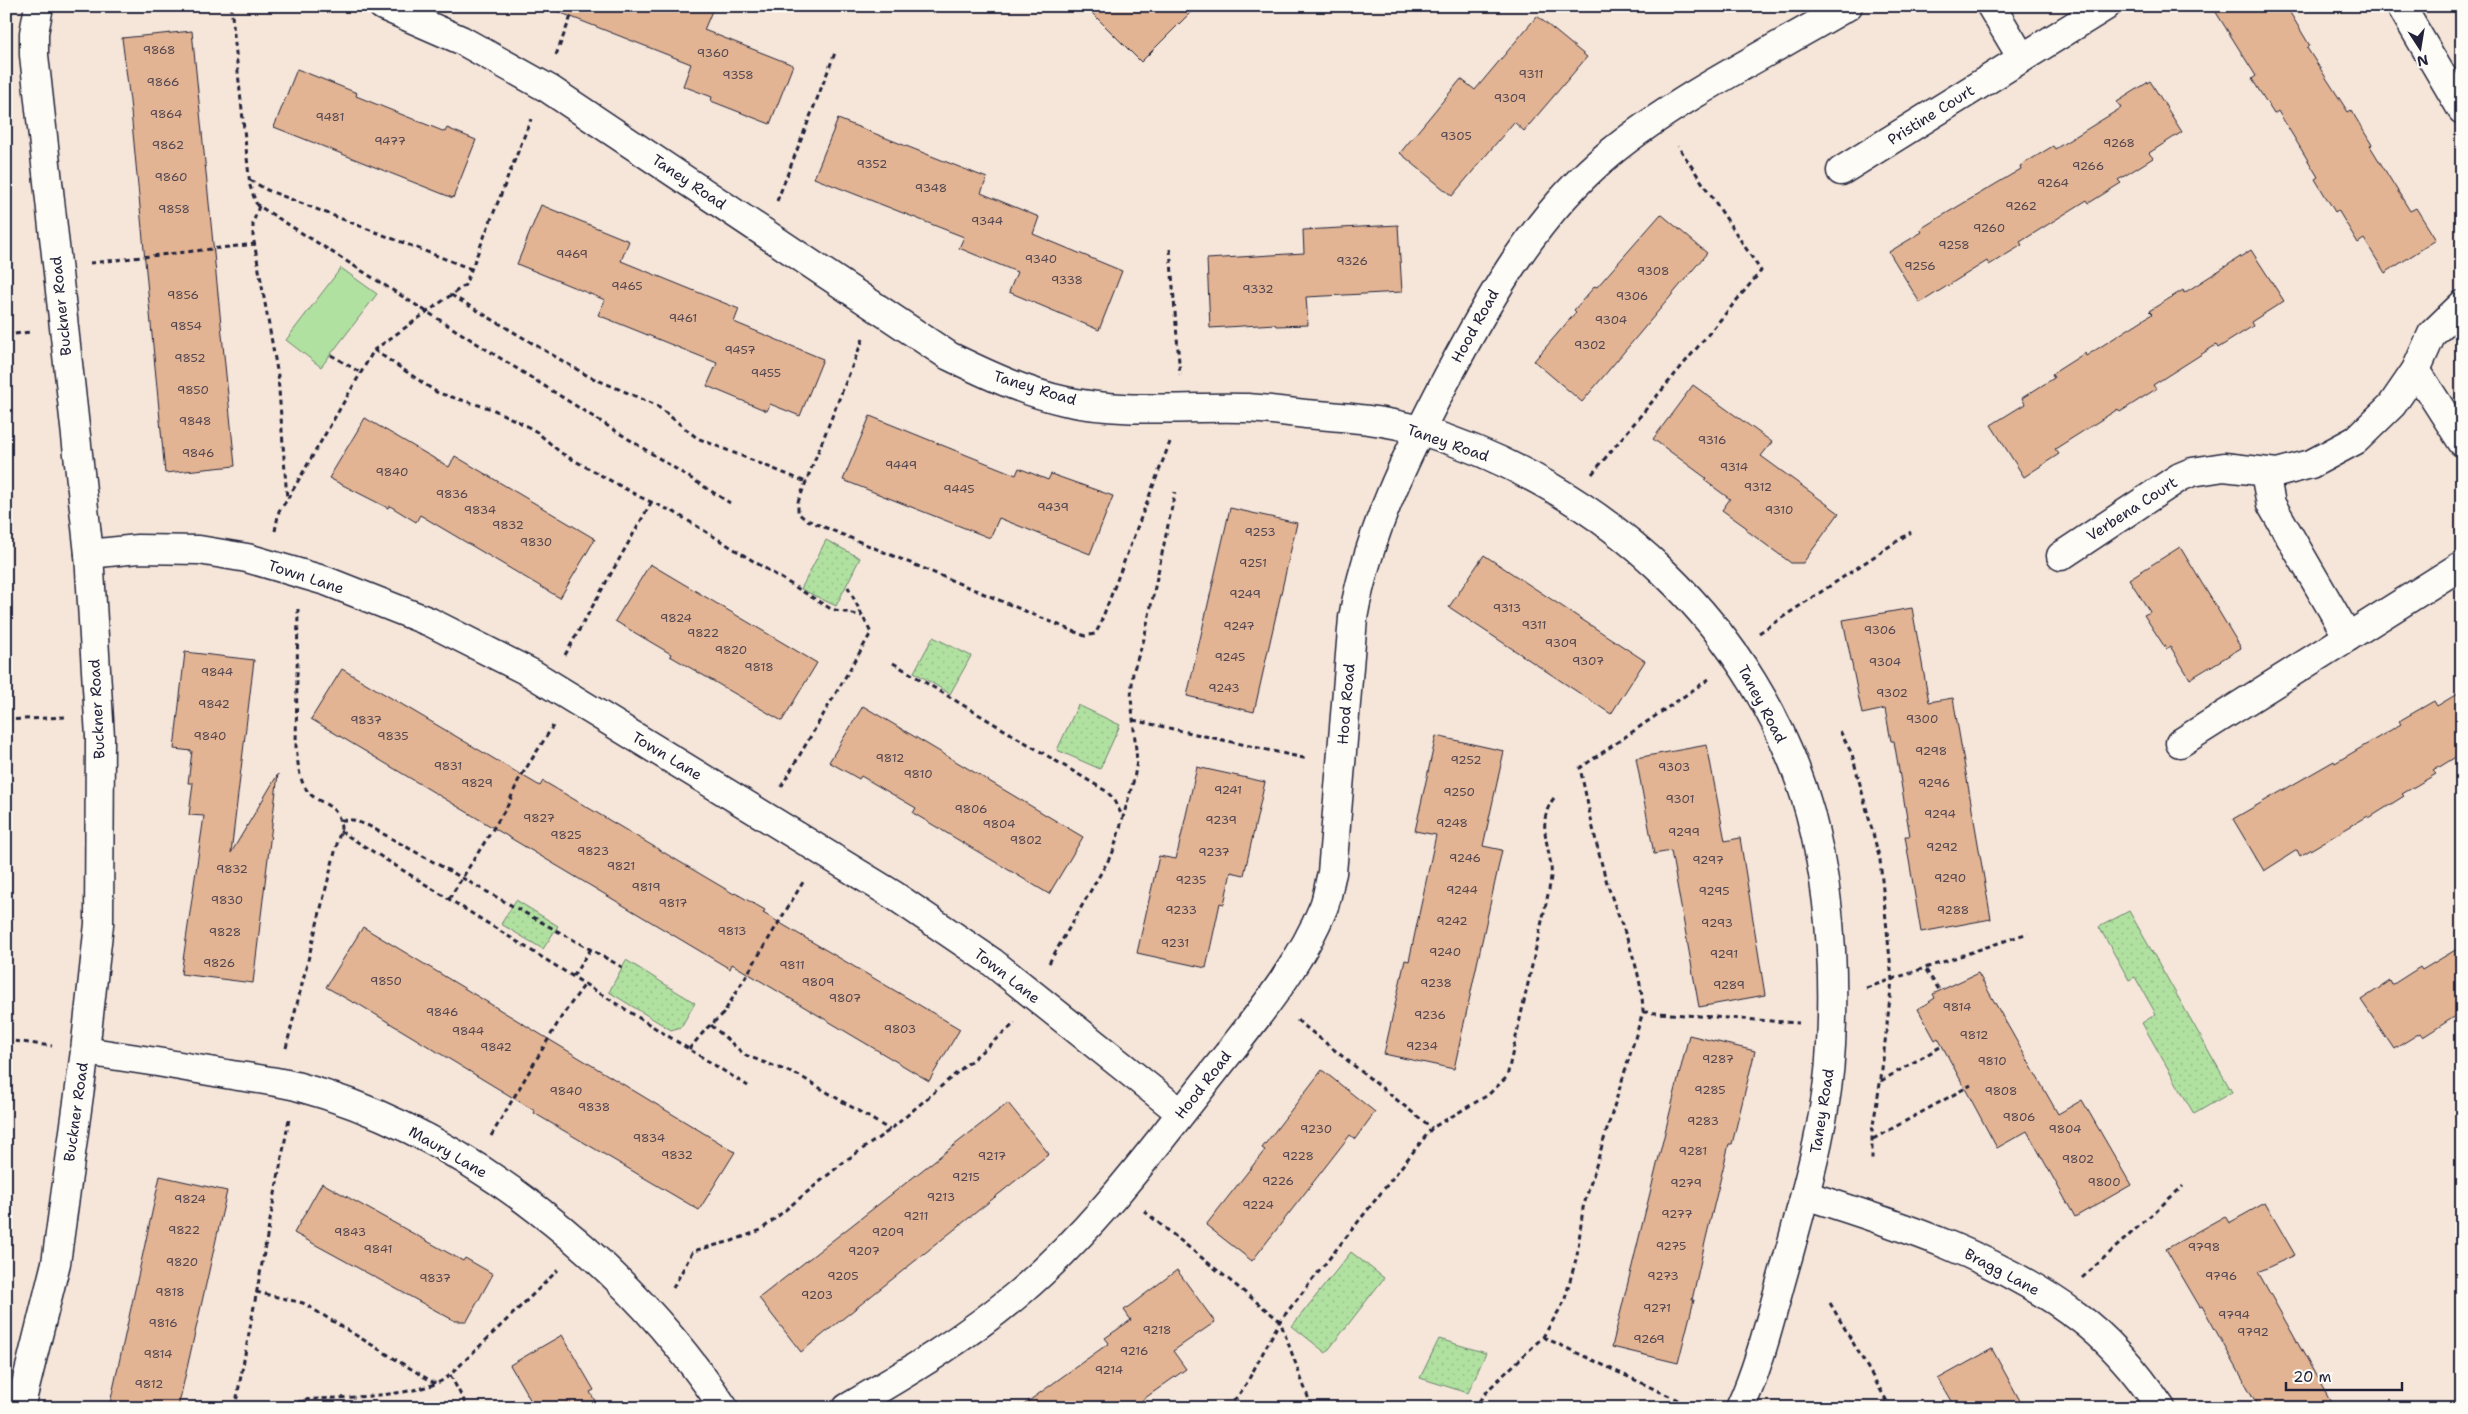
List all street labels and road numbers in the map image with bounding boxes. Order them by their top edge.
street label: Pristine Court [1884,80,1978,150]
street label: Taney Road [648,150,730,215]
street label: Buckner Road [46,255,76,357]
street label: Hood Road [1447,285,1504,366]
street label: Taney Road [991,366,1079,410]
street label: Taney Road [1404,420,1492,467]
street label: Verbena Court [2083,472,2181,546]
street label: Town Lane [266,555,346,599]
street label: Buckner Road [84,658,110,759]
street label: Taney Road [1733,661,1791,747]
street label: Hood Road [1332,662,1360,745]
street label: Town Lane [628,727,706,785]
street label: Town Lane [970,944,1044,1008]
street label: Hood Road [1170,1046,1236,1123]
street label: Buckner Road [59,1061,93,1163]
street label: Taney Road [1805,1067,1839,1155]
street label: Maury Lane [405,1121,491,1183]
street label: Bragg Lane [1961,1244,2043,1300]

